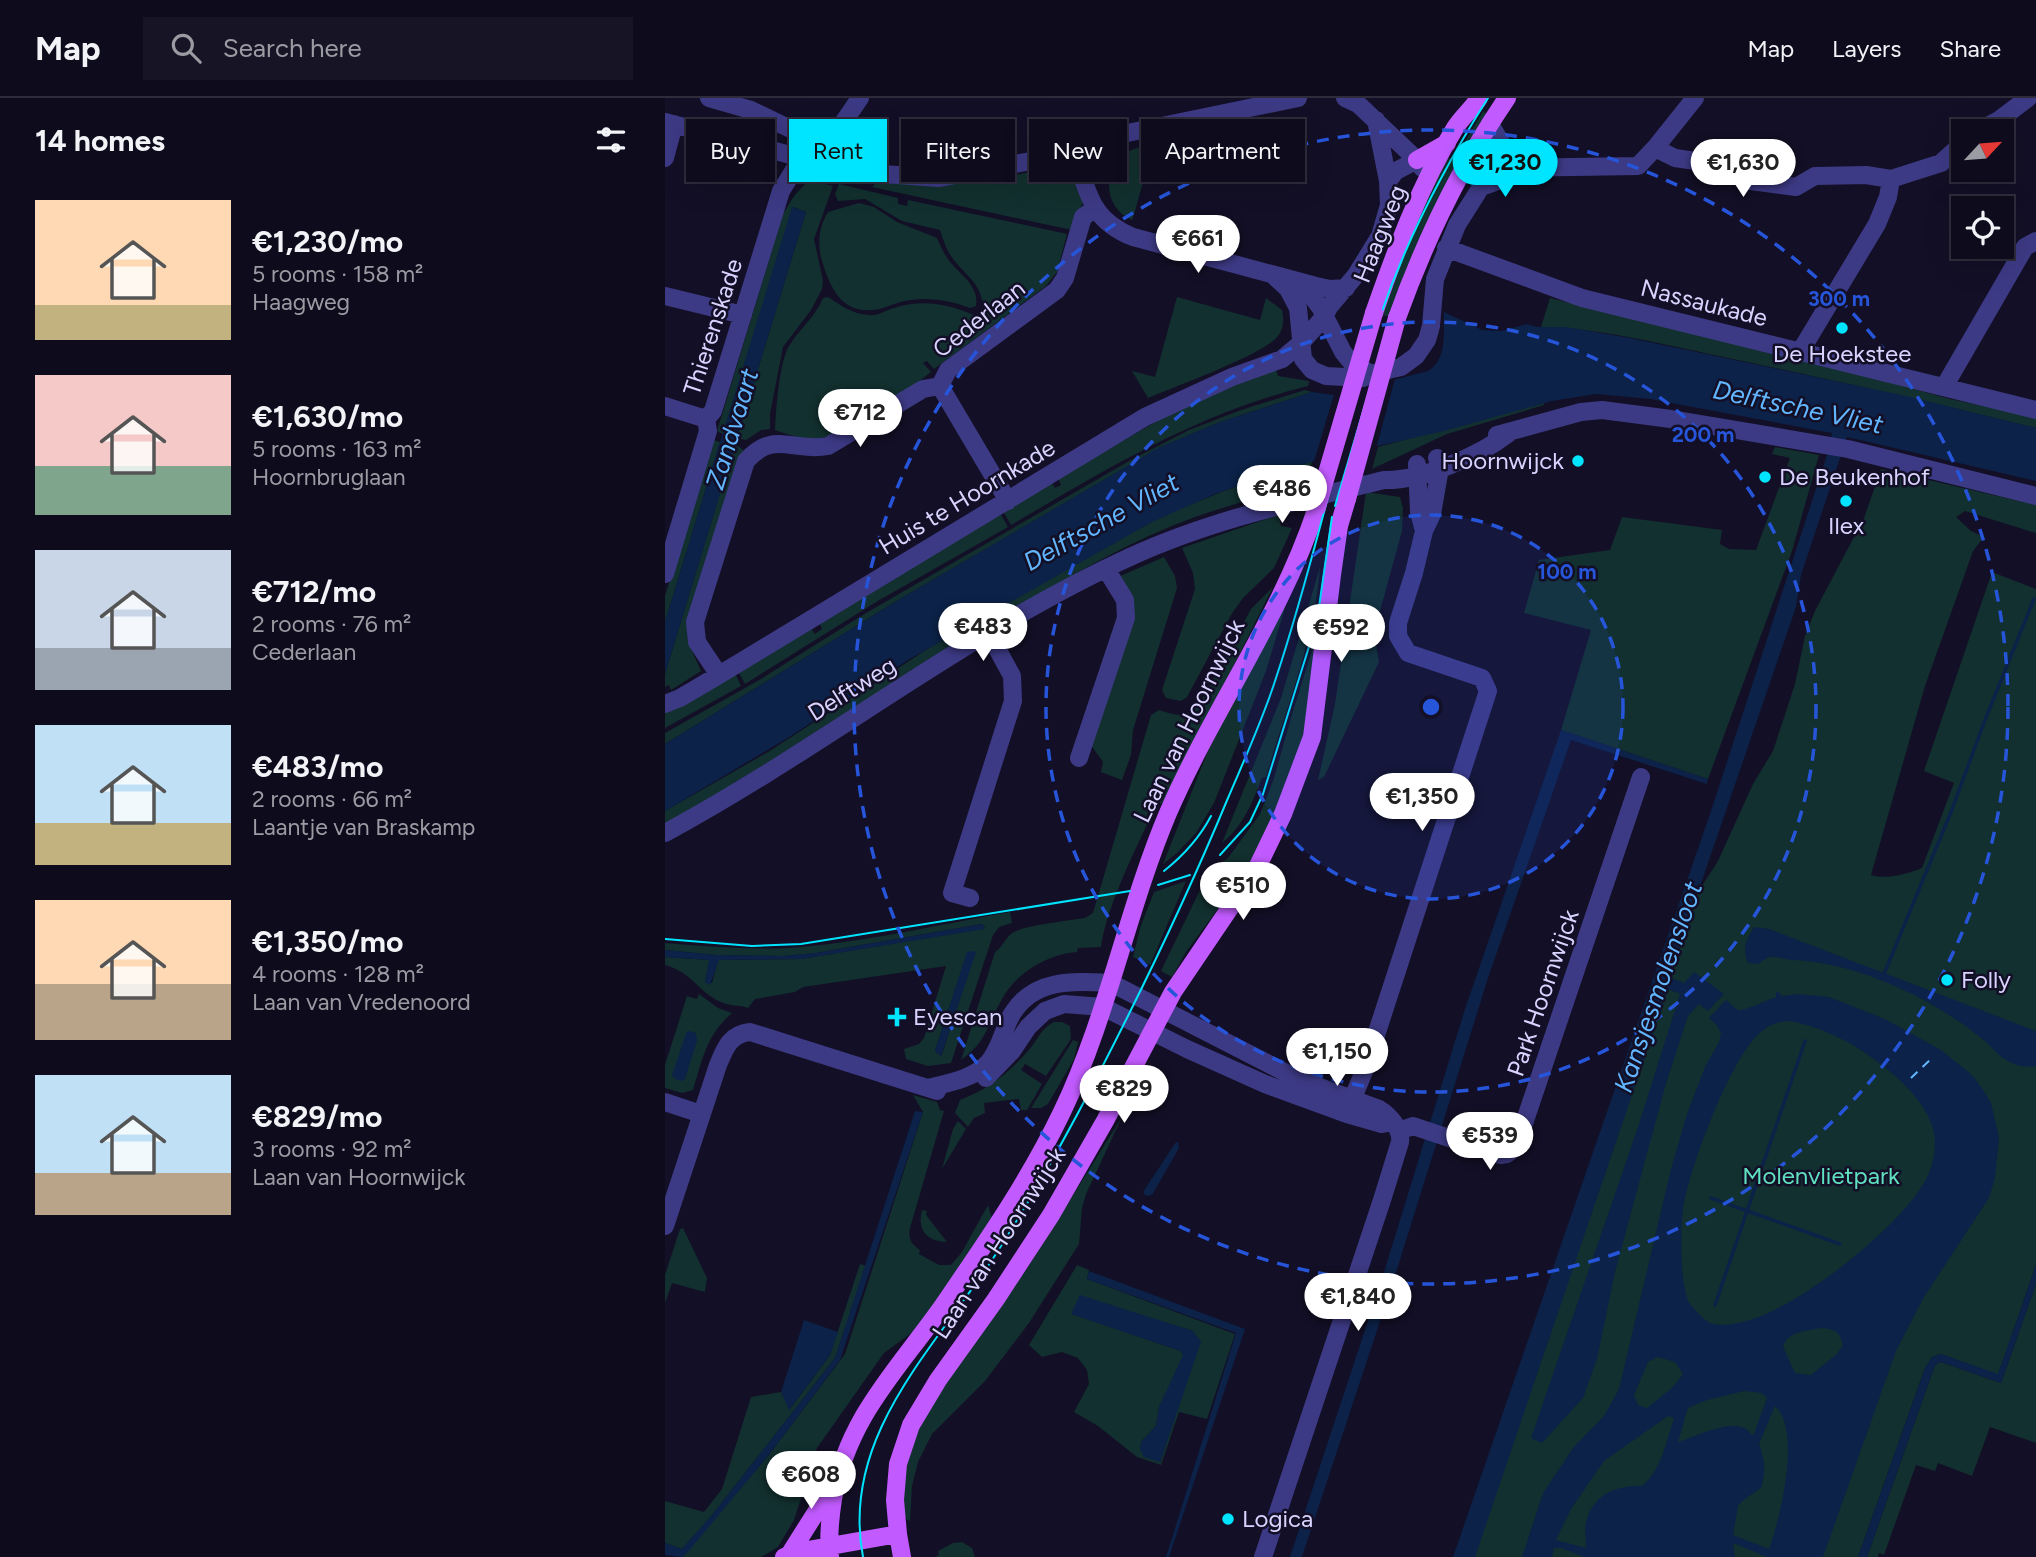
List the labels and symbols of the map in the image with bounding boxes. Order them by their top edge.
north arrow [1951,119,2014,182]
pin: €1,230 [1448,140,1562,199]
pin: €1,630 [1686,140,1800,199]
street label: Haagweg [1347,181,1412,287]
pin: €661 [1157,216,1239,275]
street label: Thierenskade [677,255,748,399]
street label: Nassaukade [1638,273,1771,332]
street label: Cederlaan [927,274,1031,364]
text: 300 m [1808,286,1870,311]
marker: De Hoekstee [1834,320,1850,336]
place label: De Hoekstee [1773,339,1911,368]
water label: Zandvaart [699,364,766,493]
water label: Delftsche Vliet [1710,373,1887,441]
pin: €712 [819,390,901,449]
text: 200 m [1672,422,1734,447]
street label: Huis te Hoornkade [873,433,1060,561]
place label: Hoornwijck [1441,446,1564,475]
marker: Hoornwijck [1570,453,1586,469]
place label: De Beukenhof [1779,462,1930,491]
water label: Delftsche Vliet [1018,466,1185,578]
pin: €486 [1241,466,1323,525]
marker: De Beukenhof [1757,469,1773,485]
marker: Ilex [1838,493,1854,509]
place label: Ilex [1828,511,1865,540]
text: 100 m [1537,559,1597,584]
pin: €483 [942,603,1024,663]
pin: €592 [1300,604,1382,664]
street label: Laan van Hoornwijck [1127,614,1251,827]
street label: Delftweg [802,650,901,727]
centre of rings [1419,695,1443,719]
pin: €1,350 [1365,774,1479,833]
pin: €510 [1202,862,1284,922]
water label: Kansjesmolensloot [1607,877,1709,1097]
street label: Park Hoornwijck [1500,905,1585,1080]
place label: Folly [1961,965,2011,994]
marker: Folly [1939,972,1955,988]
place label: Eyescan [913,1002,1002,1031]
marker: Eyescan [887,1007,907,1027]
pin: €1,150 [1280,1028,1394,1088]
pin: €829 [1083,1066,1165,1125]
pin: €539 [1449,1112,1531,1172]
street label: Laan van Hoornwijck [926,1141,1072,1344]
park label: Molenvlietpark [1742,1161,1900,1190]
pin: €1,840 [1301,1274,1415,1333]
pin: €608 [770,1452,852,1511]
place label: Logica [1242,1504,1313,1533]
marker: Logica [1220,1511,1236,1527]

